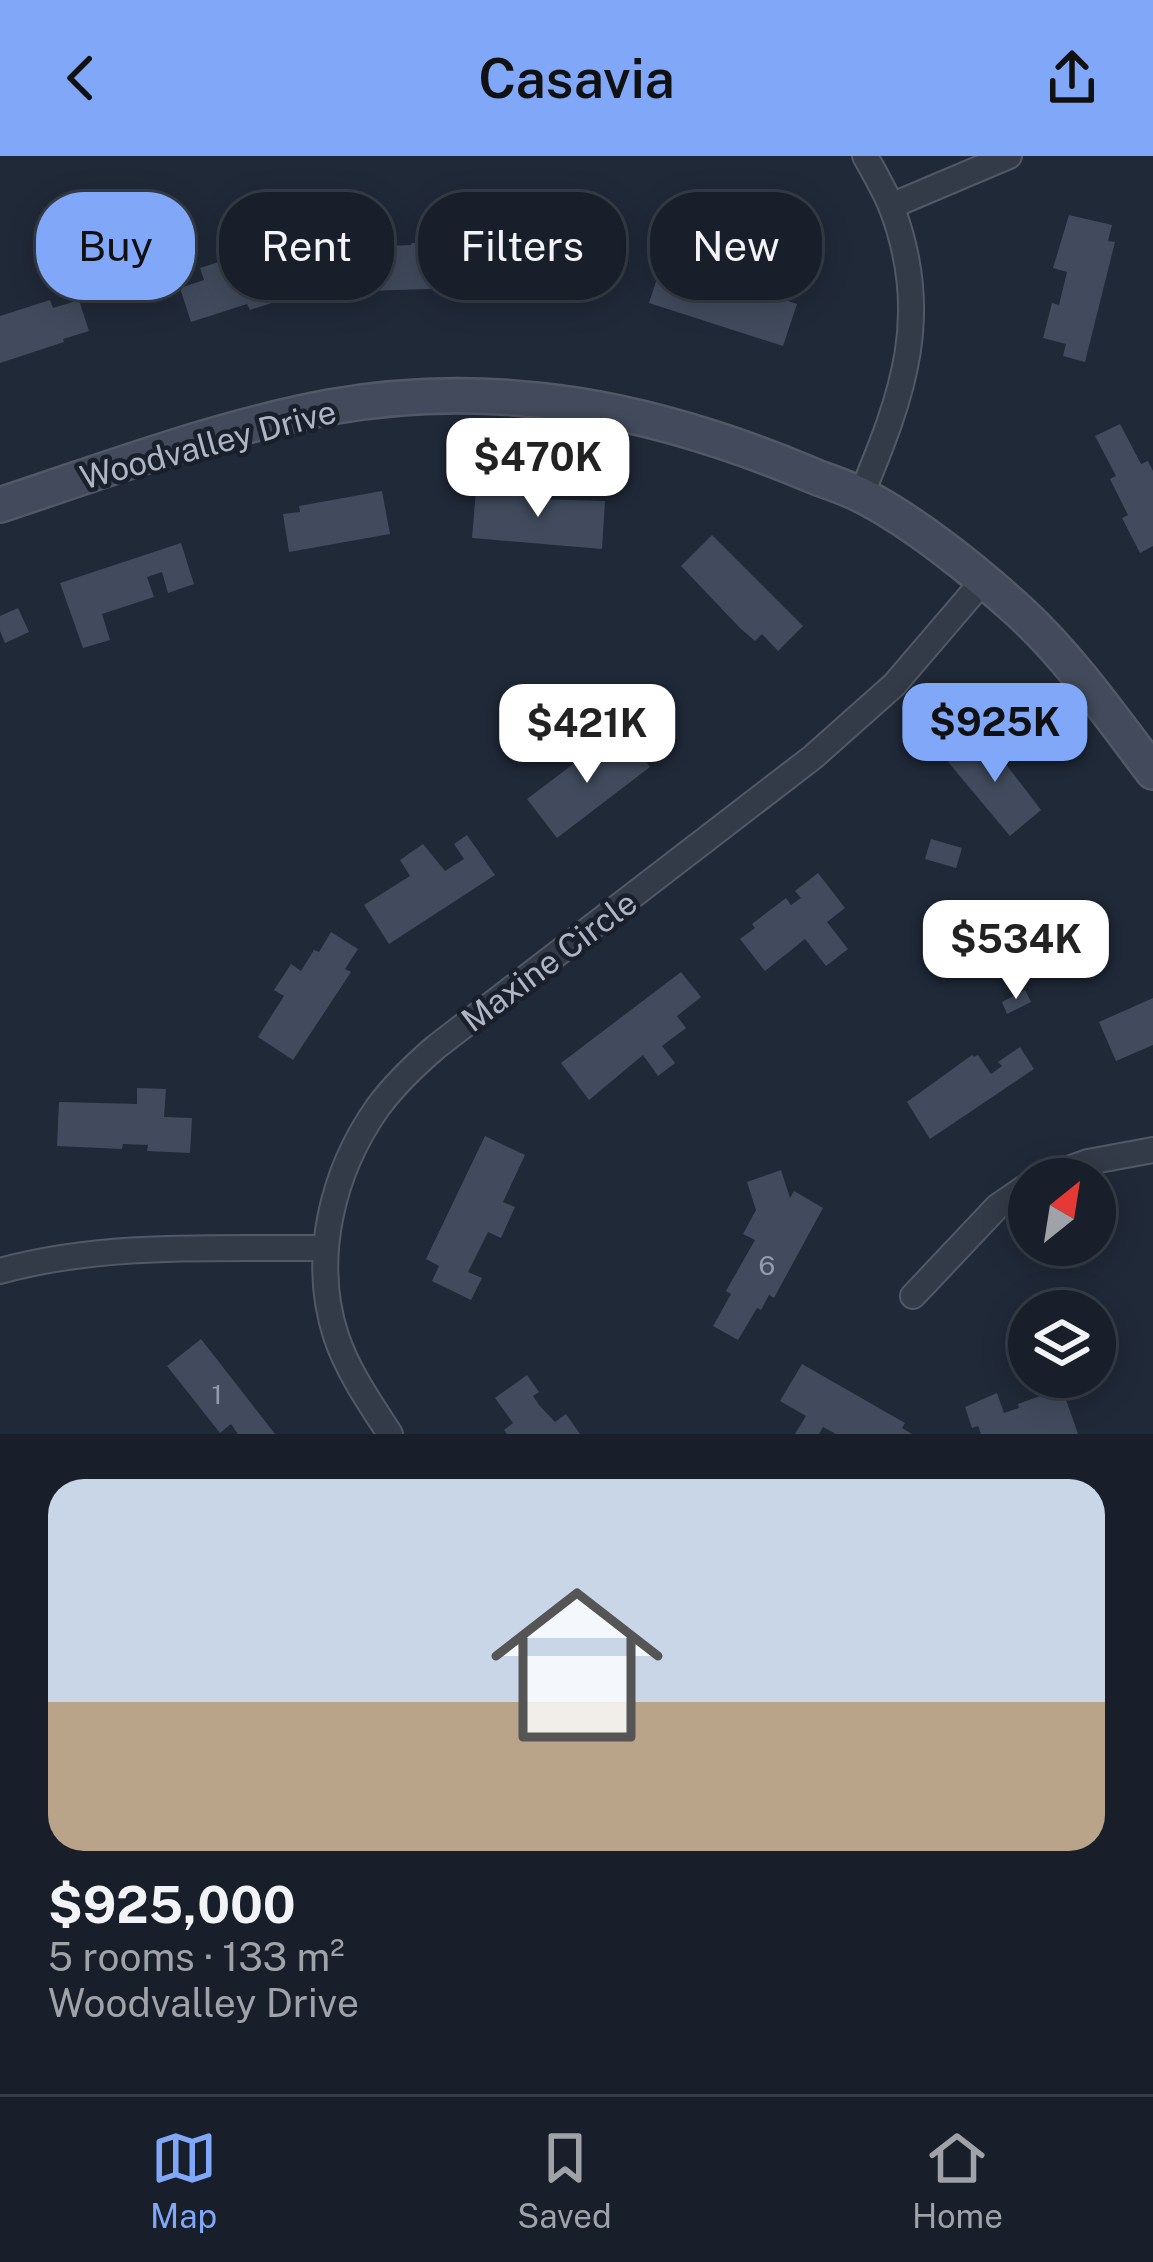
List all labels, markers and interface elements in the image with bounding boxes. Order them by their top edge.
icon: back [48,45,114,111]
icon: share [1039,45,1105,111]
text: Casavia [478,47,675,110]
chip: Buy [36,192,195,300]
chip: Rent [219,192,394,300]
chip: Filters [418,192,626,300]
chip: New [650,192,822,300]
street label: Woodvalley Drive [76,392,340,496]
pin: $470K [454,418,622,520]
text: $470K [473,434,603,480]
pin: $925K [911,683,1079,785]
pin: $421K [503,684,671,786]
text: $925K [929,699,1061,745]
text: $421K [526,700,648,746]
street label: Maxine Circle [454,883,644,1039]
pin: $534K [932,900,1100,1002]
text: $534K [950,916,1082,962]
north arrow [1008,1158,1116,1266]
map controls [1008,1158,1116,1398]
house number: 6 [759,1249,775,1281]
button: layers [1008,1290,1116,1398]
house number: 1 [212,1378,223,1410]
icon: home [469,1557,685,1773]
text: $925,000 [48,1875,296,1934]
text: 5 rooms · 133 m² [48,1934,345,1980]
text: Woodvalley Drive [48,1980,359,2026]
tab: Map [150,2125,217,2235]
tab: Saved [517,2125,612,2235]
tab: Home [912,2125,1003,2235]

